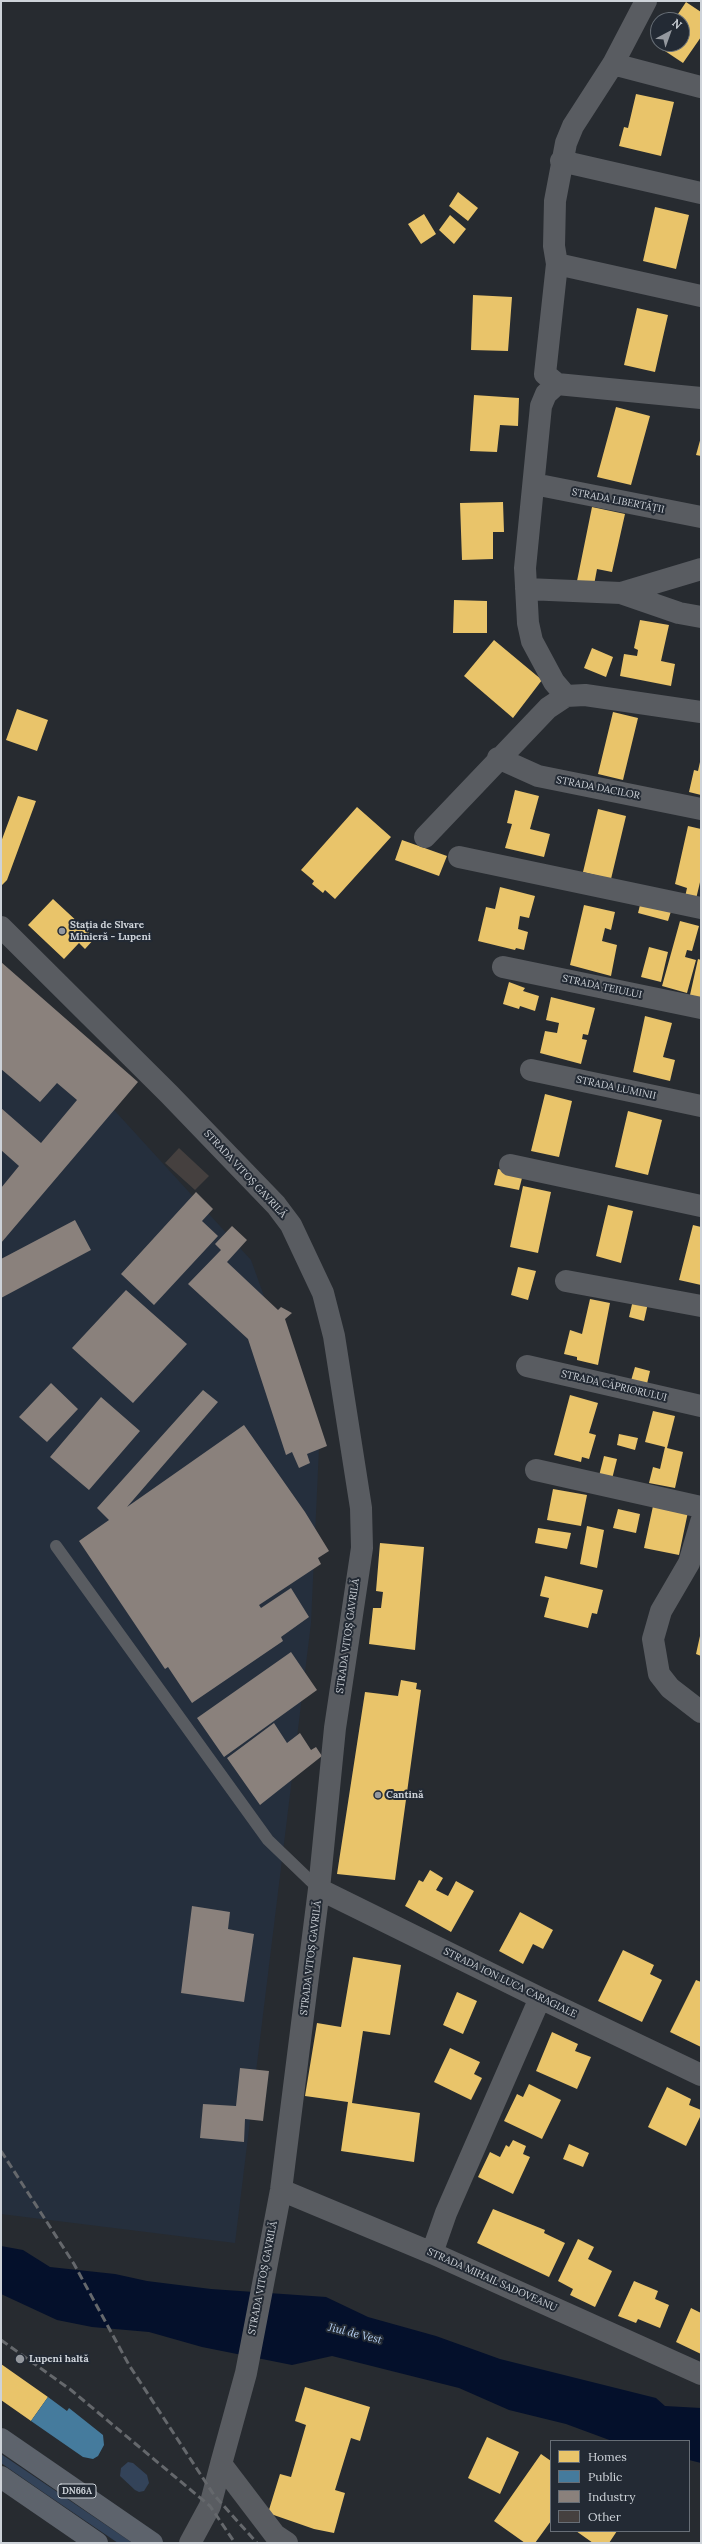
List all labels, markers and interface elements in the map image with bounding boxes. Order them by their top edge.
north arrow [650,12,690,52]
text: N [669,16,685,32]
street label: STRADA LIBERTĂȚII [571,486,665,516]
street label: STRADA DACILOR [555,774,641,802]
place label: Stația de Slvare Minieră - Lupeni [70,919,151,942]
marker: Stația de Slvare Minieră - Lupeni [57,926,67,936]
street label: STRADA TEIULUI [561,973,643,1001]
street label: STRADA LUMINII [575,1074,657,1102]
street label: STRADA VITOȘ GAVRILĂ [201,1128,289,1220]
street label: STRADA CĂPRIORULUI [560,1368,668,1404]
street label: STRADA VITOȘ GAVRILĂ [334,1578,362,1694]
place label: Cantină [386,1789,423,1801]
marker: Cantină [373,1790,383,1800]
street label: STRADA VITOȘ GAVRILĂ [298,1900,324,2016]
street label: STRADA ION LUCA CARAGIALE [441,1945,579,2021]
street label: STRADA VITOȘ GAVRILĂ [246,2220,280,2336]
street label: STRADA MIHAIL SADOVEANU [425,2246,559,2314]
water label: Jiul de Vest [327,2321,383,2347]
marker: Lupeni haltă [14,2353,26,2365]
place label: Lupeni haltă [29,2353,89,2365]
legend [550,2440,690,2532]
text: Homes [588,2449,627,2464]
text: Public [588,2469,622,2484]
road number: DN66A [58,2484,96,2498]
text: Industry [588,2489,635,2504]
text: Other [588,2509,621,2524]

